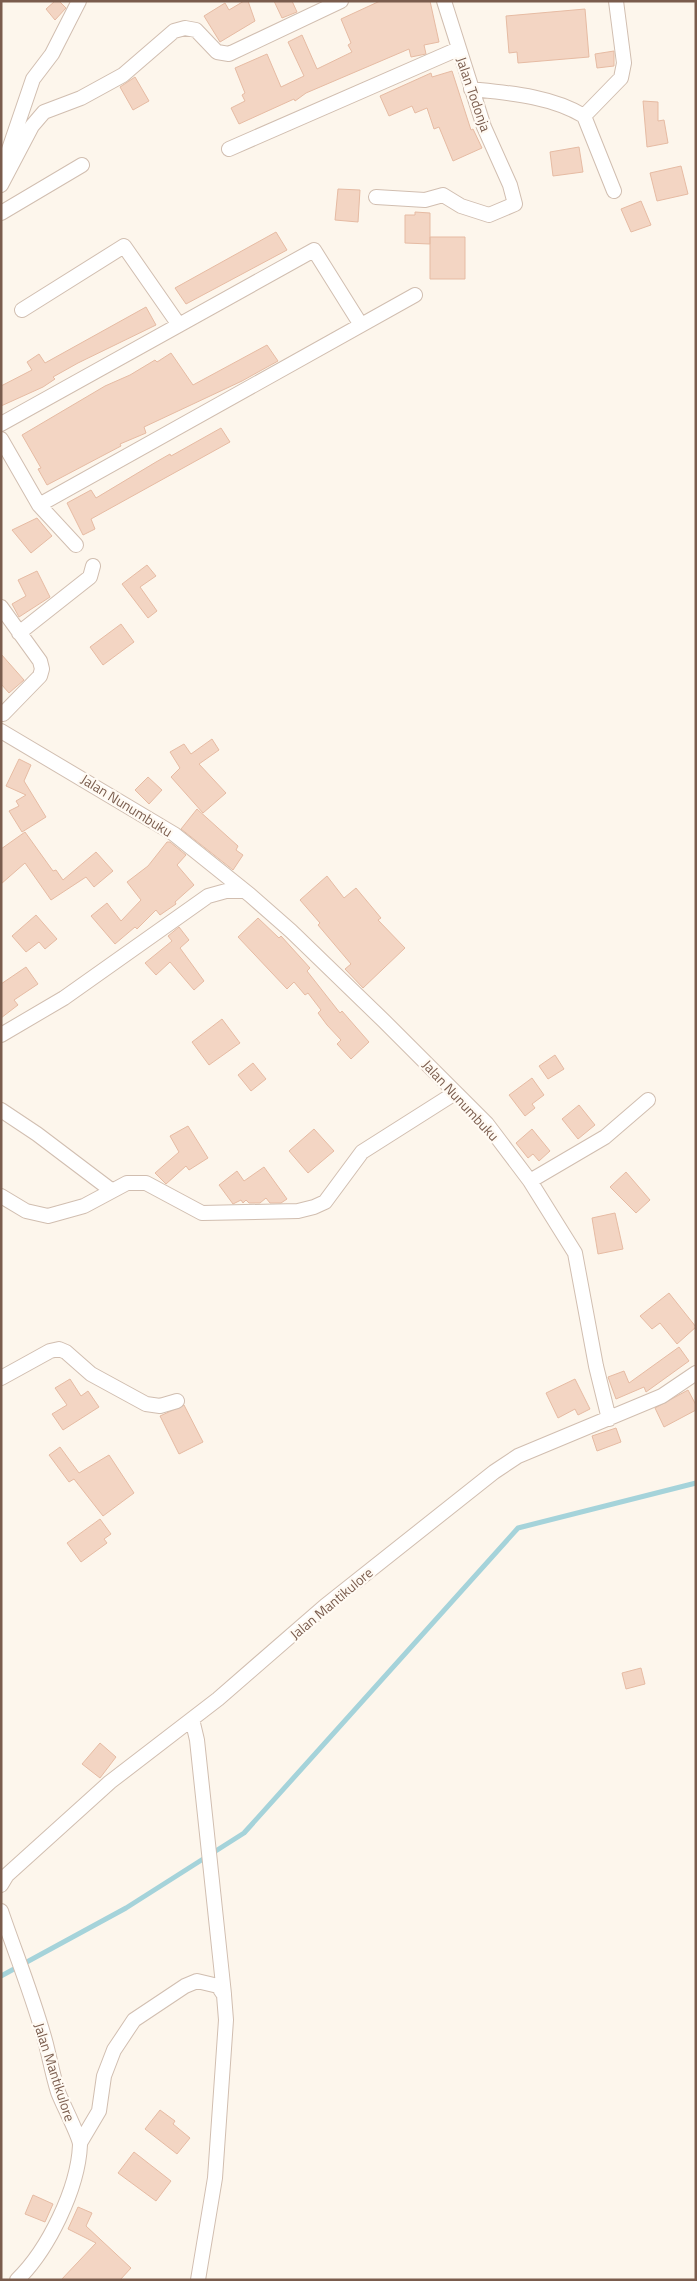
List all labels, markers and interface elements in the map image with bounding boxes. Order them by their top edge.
street label: Jalan Todonja [451,54,497,134]
street label: Jalan Nunumbuku [77,768,177,842]
street label: Jalan Nunumbuku [418,1055,504,1145]
street label: Jalan Mantikulore [285,1562,377,1644]
street label: Jalan Mantikulore [29,2020,81,2124]

